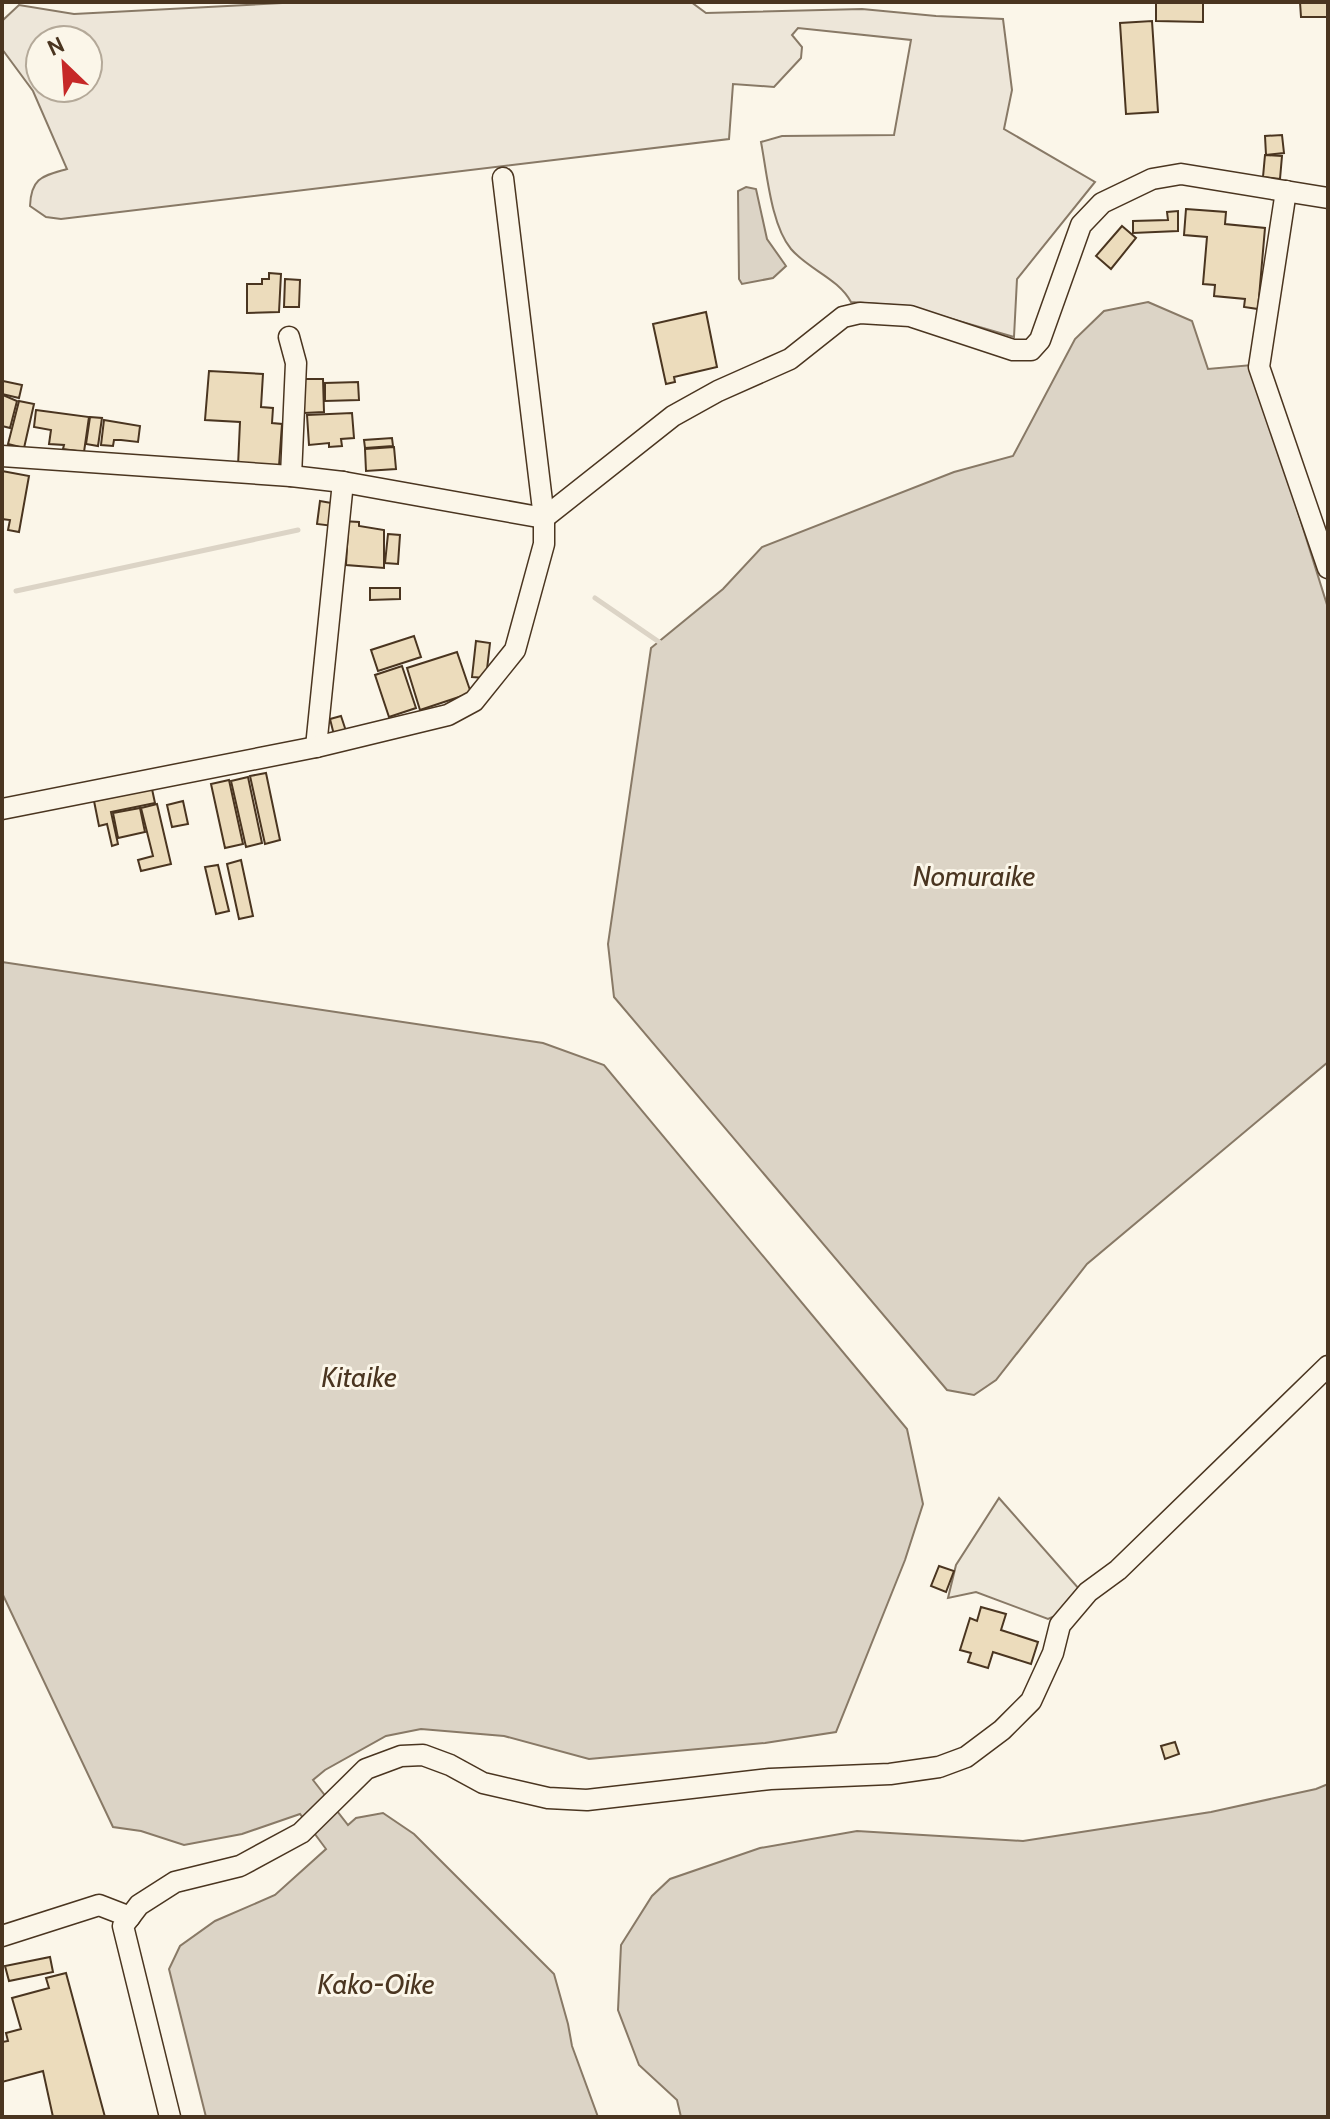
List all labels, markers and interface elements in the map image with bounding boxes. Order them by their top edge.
north arrow [24,24,104,104]
text: N [43,31,69,62]
water label: Nomuraike [913,859,1035,893]
water label: Kitaike [321,1360,397,1394]
water label: Kako-Oike [317,1967,435,2001]

